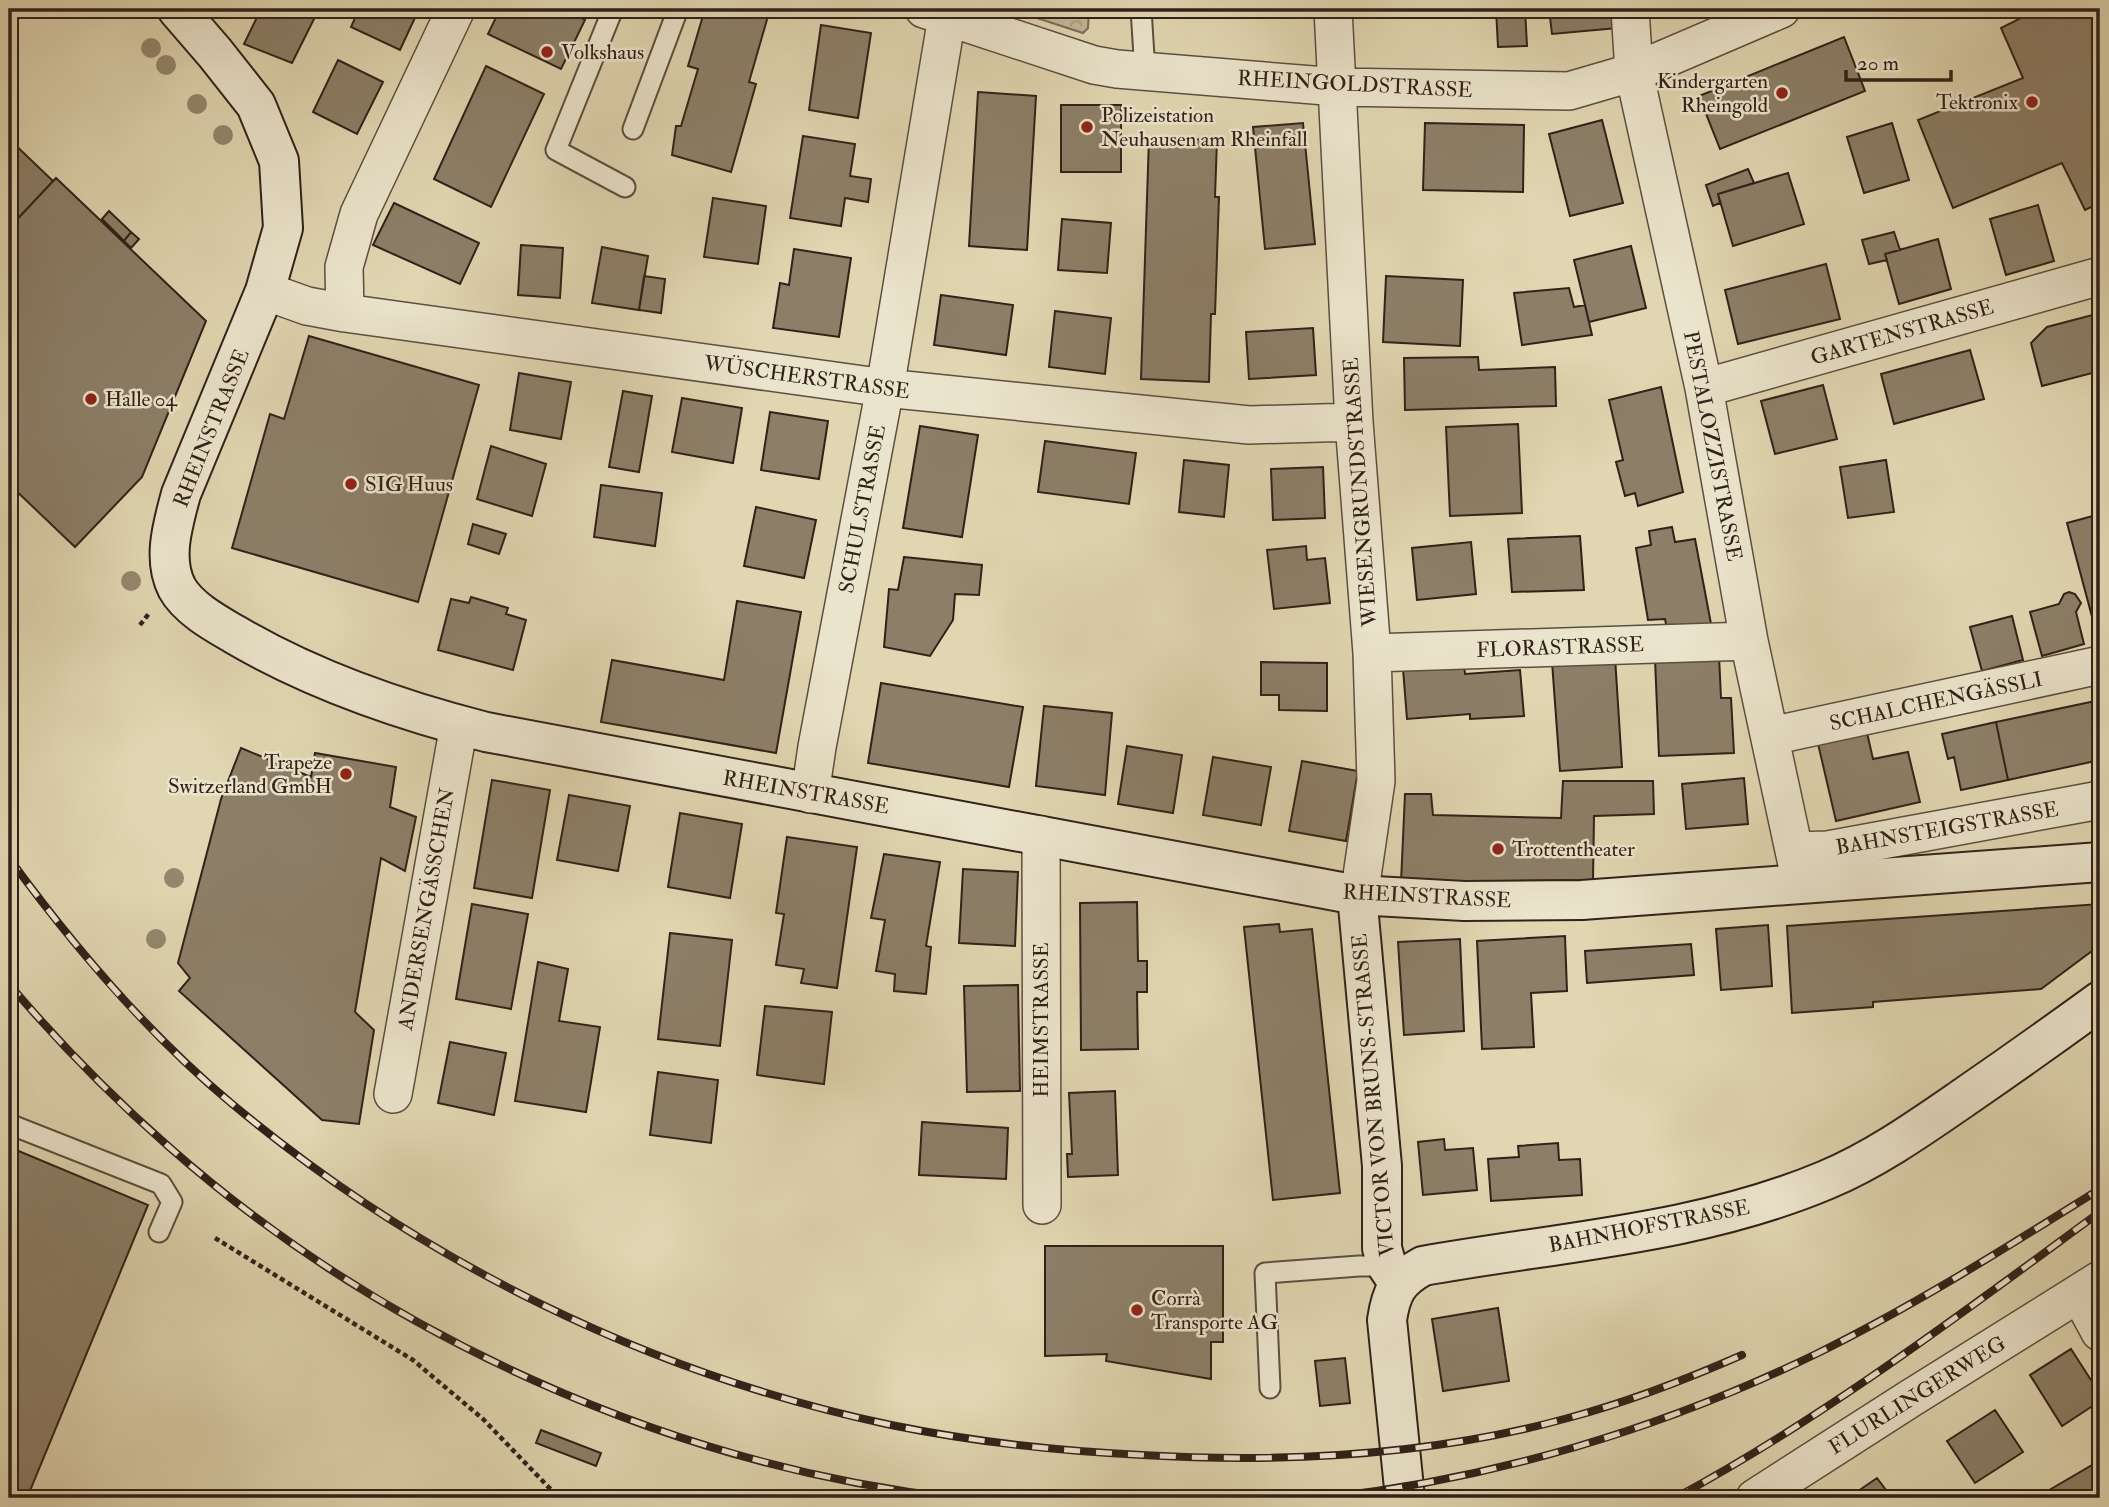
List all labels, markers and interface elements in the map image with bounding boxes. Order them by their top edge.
scale bar [1846,38,1952,82]
place label: Volkshaus [561,39,644,66]
marker: Volkshaus [539,44,555,60]
text: 20 m [1857,50,1899,77]
street label: RHEINGOLDSTRASSE [1237,65,1473,104]
place label: Kindergarten Rheingold [1657,68,1769,119]
marker: Kindergarten Rheingold [1774,85,1790,101]
place label: Tektronix [1936,89,2019,116]
marker: Tektronix [2024,94,2040,110]
place label: Polizeistation Neuhausen am Rheinfall [1101,102,1308,153]
marker: Polizeistation Neuhausen am Rheinfall [1079,119,1095,135]
street label: GARTENSTRASSE [1807,293,1997,372]
street label: PESTALOZZISTRASSE [1677,329,1748,563]
street label: RHEINSTRASSE [167,345,256,511]
street label: WÜSCHERSTRASSE [701,350,912,405]
street label: WIESENGRUNDSTRASSE [1338,356,1383,629]
place label: Halle 04 [105,386,178,413]
marker: Halle 04 [83,391,99,407]
street label: SCHULSTRASSE [833,422,892,596]
place label: SIG Huus [365,471,453,498]
marker: SIG Huus [343,476,359,492]
street label: FLORASTRASSE [1476,631,1644,664]
street label: SCHALCHENGÄSSLI [1827,666,2045,737]
place label: Trapeze Switzerland GmbH [168,749,332,800]
street label: RHEINSTRASSE [720,765,891,820]
marker: Trapeze Switzerland GmbH [338,766,354,782]
street label: ANDERSENGÄSSCHEN [392,786,461,1033]
street label: BAHNSTEIGSTRASSE [1834,796,2061,861]
place label: Trottentheater [1512,836,1635,863]
marker: Trottentheater [1490,841,1506,857]
street label: RHEINSTRASSE [1342,879,1512,914]
street label: VICTOR VON BRUNS-STRASSE [1346,932,1401,1258]
street label: HEIMSTRASSE [1028,942,1055,1098]
street label: BAHNHOFSTRASSE [1546,1194,1752,1259]
place label: Corrà Transporte AG [1151,1285,1278,1336]
marker: Corrà Transporte AG [1129,1302,1145,1318]
street label: FLURLINGERWEG [1824,1330,2011,1461]

